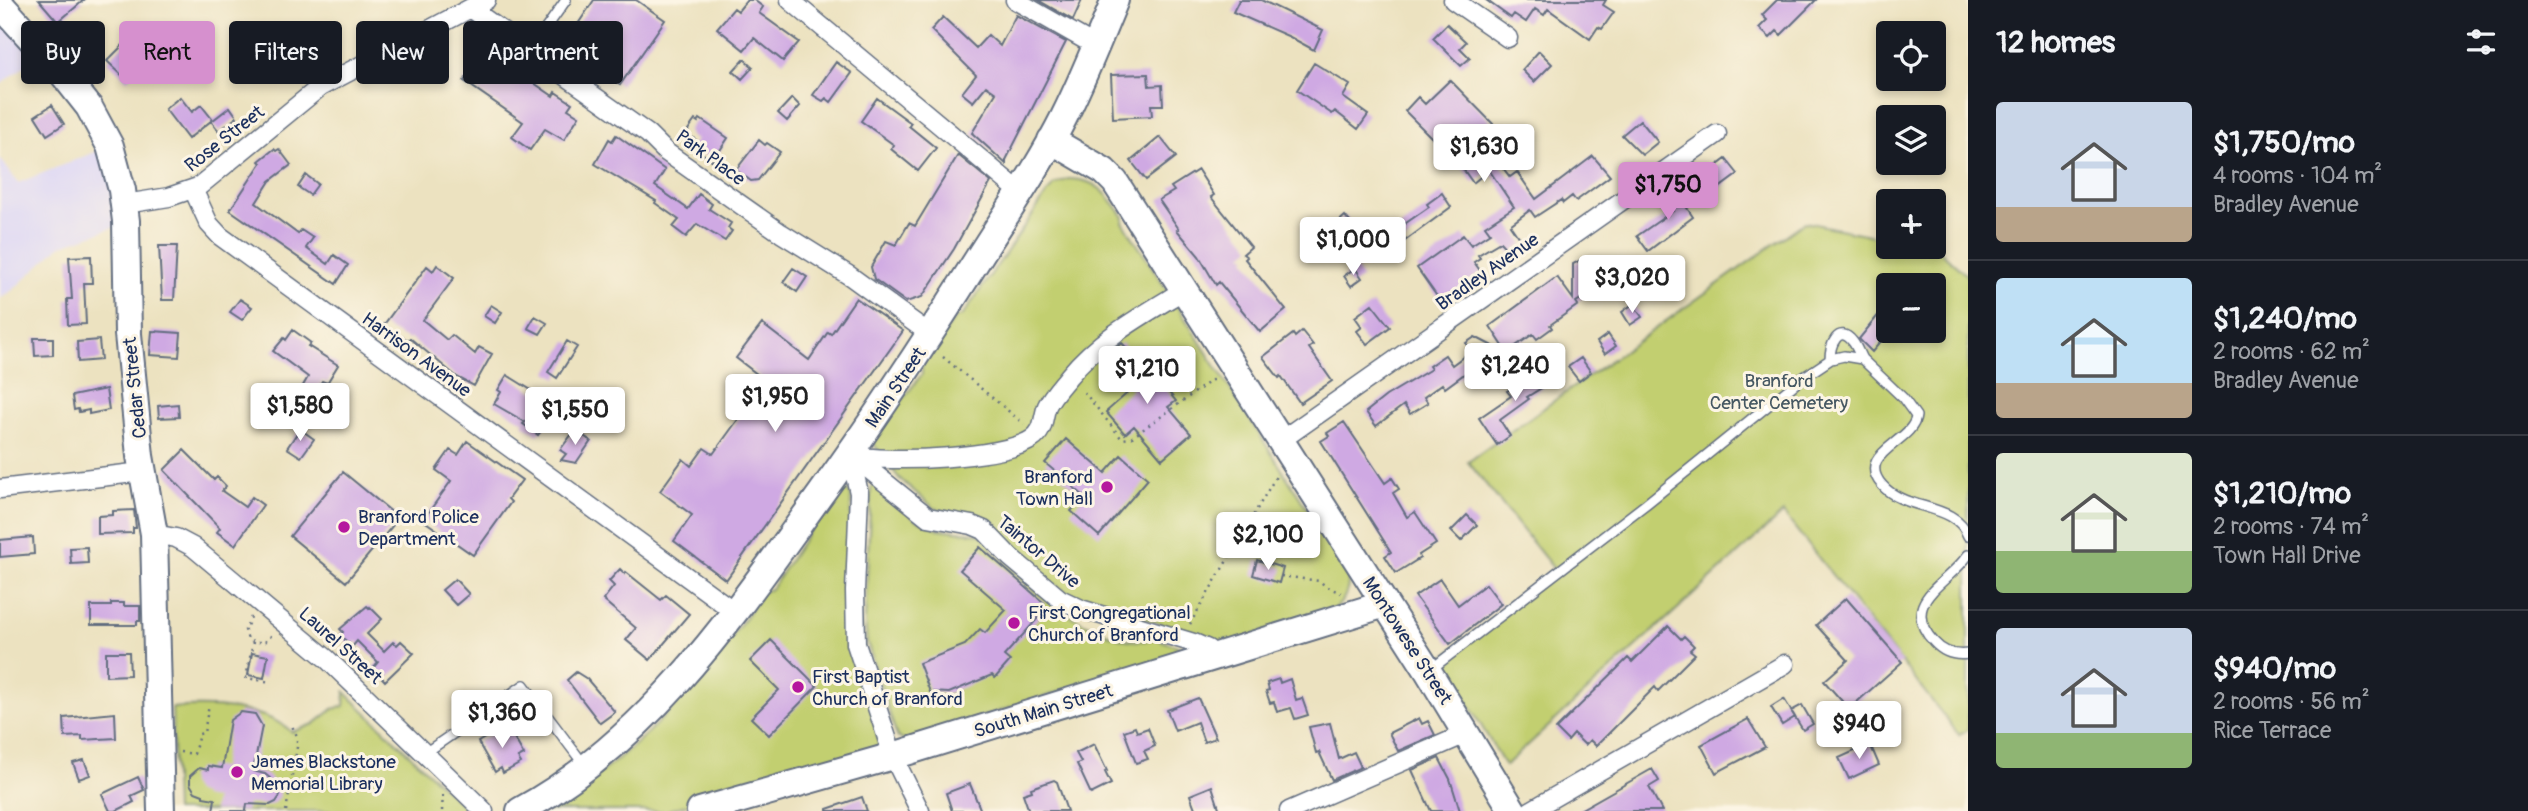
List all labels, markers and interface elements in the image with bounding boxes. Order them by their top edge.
chip: Buy [21,21,105,84]
chip: Rent [119,21,215,84]
chip: Filters [229,21,342,84]
chip: New [356,21,449,84]
chip: Apartment [463,21,623,84]
map controls [1876,21,1946,343]
button: locate [1876,21,1946,91]
icon: filters [2462,23,2500,61]
text: 12 homes [1996,24,2115,61]
street label: Rose Street [180,100,270,177]
button: layers [1876,105,1946,175]
pin: $1,630 [1427,124,1541,184]
text: $1,750/mo [2213,124,2355,161]
street label: Park Place [671,125,750,191]
icon: home [2052,130,2136,214]
text: $1,630 [1449,132,1519,161]
text: 4 rooms · 104 m² [2213,161,2382,190]
pin: $1,750 [1611,162,1725,222]
text: $1,750 [1634,170,1702,199]
button: + [1876,189,1946,259]
text: Bradley Avenue [2213,190,2359,219]
pin: $1,000 [1296,218,1410,277]
text: $1,000 [1316,225,1390,254]
street label: Bradley Avenue [1431,227,1544,316]
pin: $3,020 [1575,256,1689,315]
text: $3,020 [1594,263,1670,292]
button: − [1876,273,1946,343]
text: $1,240/mo [2213,300,2357,337]
icon: home [2052,306,2136,390]
street label: Harrison Avenue [357,307,476,403]
street label: Cedar Street [118,336,152,440]
text: 2 rooms · 62 m² [2213,337,2370,366]
street label: Main Street [860,342,932,432]
pin: $1,240 [1458,344,1572,403]
pin: $1,210 [1090,346,1204,406]
text: $1,240 [1480,351,1550,380]
text: $1,210 [1115,354,1179,383]
text: Bradley Avenue [2213,366,2359,395]
park label: Branford Center Cemetery [1710,369,1848,415]
pin: $1,950 [718,374,832,434]
text: $1,950 [741,382,809,411]
pin: $1,580 [243,384,357,443]
pin: $1,550 [518,388,632,447]
text: $1,580 [266,391,334,420]
text: $1,550 [541,395,609,424]
place label: Branford Town Hall [1016,465,1093,511]
text: $1,210/mo [2213,475,2351,512]
marker: Branford Town Hall [1099,479,1115,495]
icon: home [2052,481,2136,565]
place label: Branford Police Department [358,505,479,551]
street label: Taintor Drive [992,510,1085,594]
pin: $2,100 [1211,512,1325,572]
text: 2 rooms · 74 m² [2213,512,2369,541]
marker: Branford Police Department [336,519,352,535]
text: $2,100 [1232,520,1304,549]
text: Town Hall Drive [2213,541,2361,570]
street label: Montowese Street [1357,572,1458,709]
place label: First Congregational Church of Branford [1028,601,1191,647]
street label: Laurel Street [293,602,388,690]
marker: First Congregational Church of Branford [1006,615,1022,631]
text: $940/mo [2213,650,2336,687]
icon: home [2052,656,2136,740]
place label: First Baptist Church of Branford [812,665,963,711]
street label: South Main Street [971,678,1116,743]
marker: First Baptist Church of Branford [790,679,806,695]
text: 2 rooms · 56 m² [2213,687,2370,716]
pin: $1,360 [445,690,559,750]
text: $1,360 [467,698,537,727]
pin: $940 [1818,702,1900,761]
text: $940 [1832,709,1886,738]
text: Rice Terrace [2213,716,2331,745]
place label: James Blackstone Memorial Library [251,750,396,796]
marker: James Blackstone Memorial Library [229,764,245,780]

